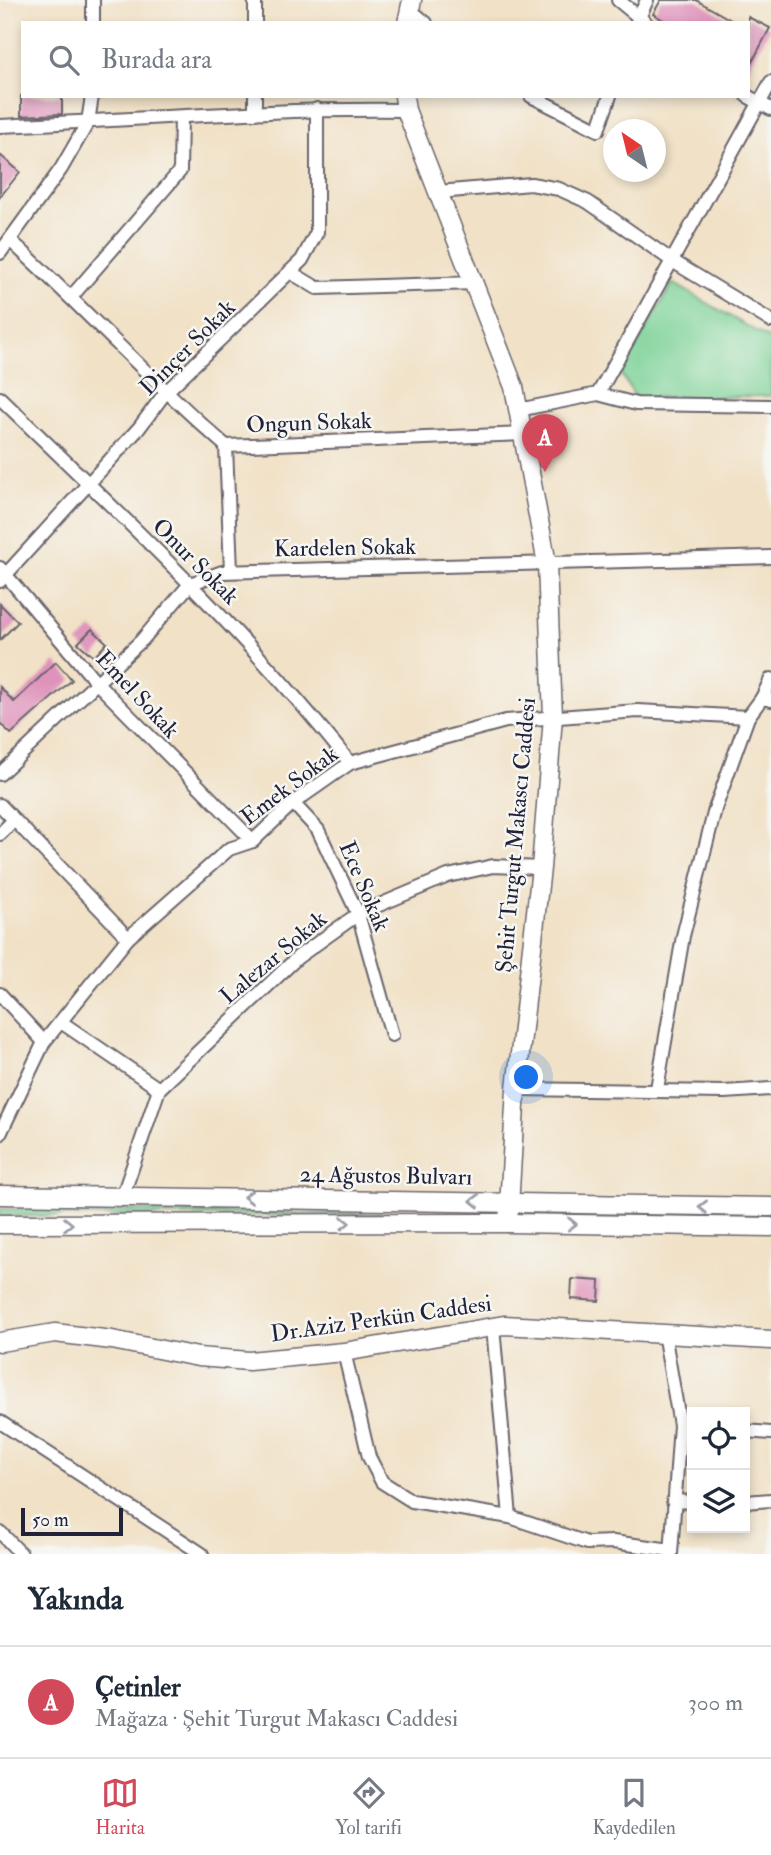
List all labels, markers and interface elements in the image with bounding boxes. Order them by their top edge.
search box [21,21,750,98]
icon: search [45,41,83,79]
text: Burada ara [101,44,212,76]
north arrow [603,119,666,182]
street label: Dinçer Sokak [133,293,241,401]
street label: Ongun Sokak [246,406,372,439]
pin: A [522,414,568,472]
street label: Onur Sokak [146,512,245,611]
street label: Kardelen Sokak [274,532,416,563]
street label: Emel Sokak [90,644,186,744]
street label: Şehit Turgut Makascı Caddesi [489,696,542,974]
street label: Emek Sokak [235,739,344,832]
street label: Ece Sokak [333,837,397,936]
street label: Lalezar Sokak [214,904,333,1010]
your location [509,1060,543,1094]
street label: 24 Ağustos Bulvarı [299,1159,473,1192]
one-way arrow [242,1189,253,1205]
one-way arrow [470,1193,480,1209]
one-way arrow [697,1199,708,1214]
one-way arrow [340,1215,350,1231]
one-way arrow [63,1216,74,1232]
one-way arrow [567,1216,578,1232]
street label: Dr.Aziz Perkün Caddesi [269,1289,493,1348]
map controls [687,1407,750,1533]
button: locate [687,1407,750,1470]
button: layers [687,1470,750,1533]
scale bar [21,1505,122,1537]
text: 50 m [32,1508,69,1532]
text: Yakında [28,1581,123,1618]
text: Çetinler [95,1672,181,1704]
text: A [44,1688,58,1717]
text: 300 m [688,1688,743,1717]
text: Mağaza · Şehit Turgut Makascı Caddesi [95,1704,458,1733]
tab: Harita [95,1774,145,1840]
tab: Yol tarifi [335,1774,402,1840]
tab: Kaydedilen [592,1774,676,1840]

